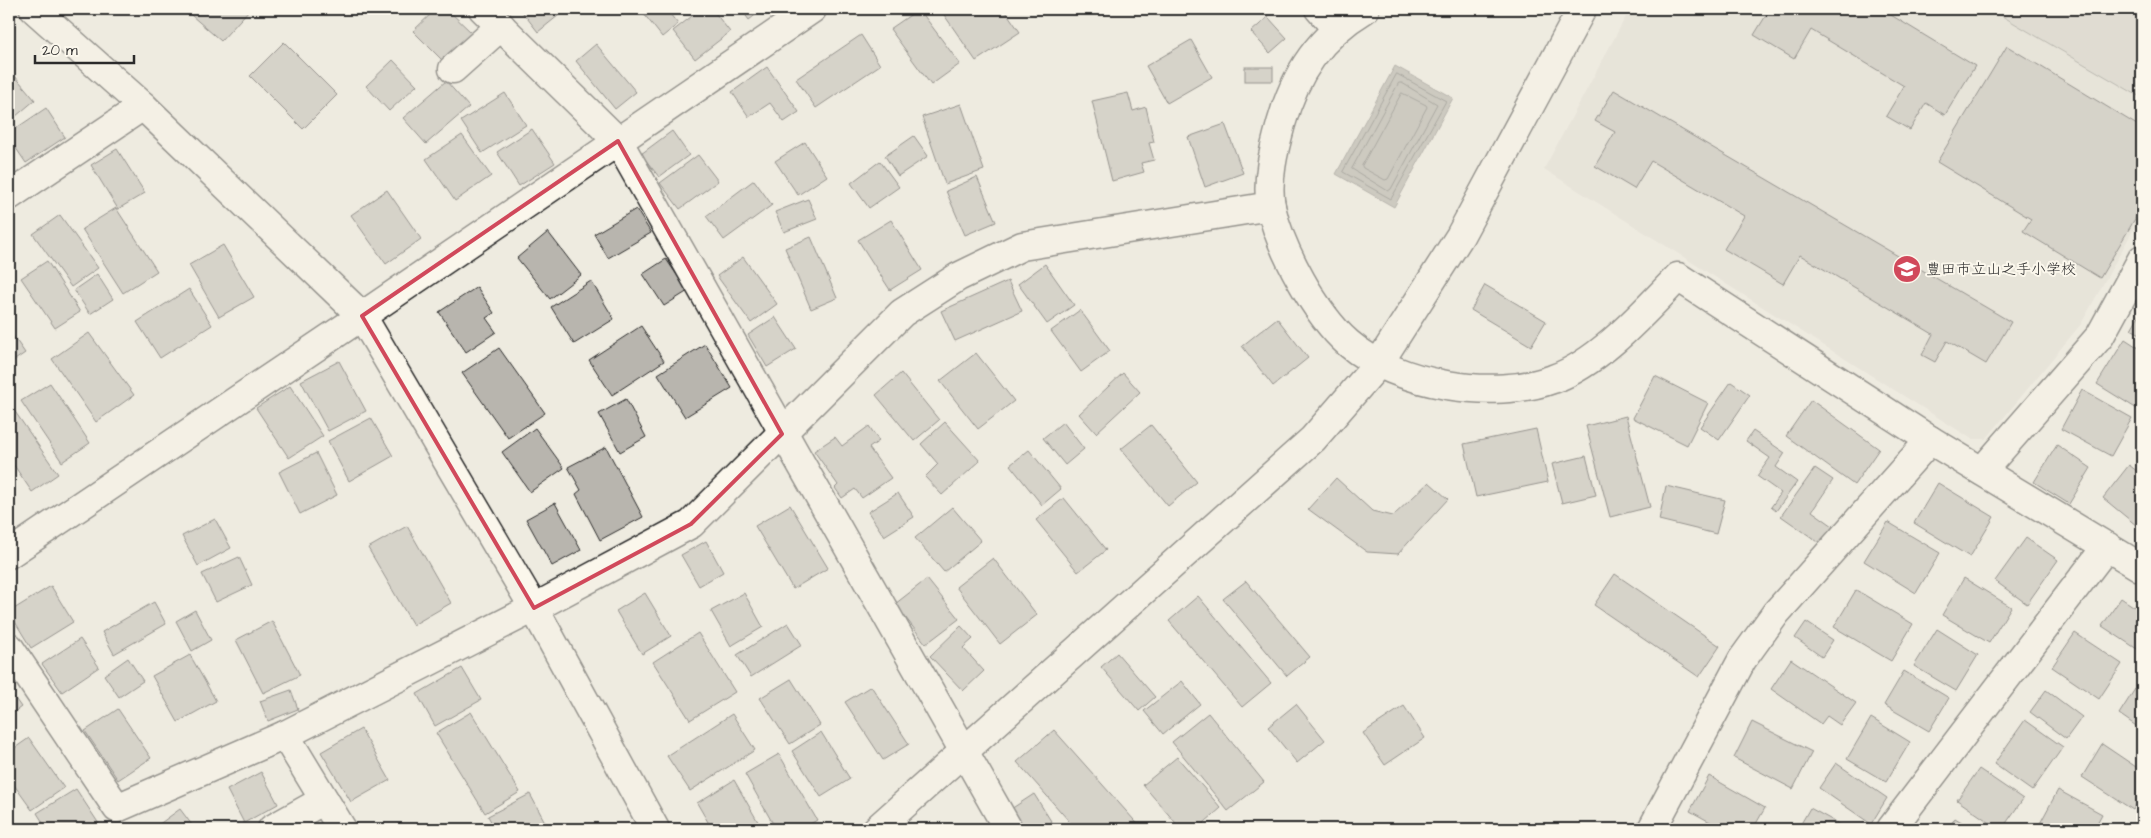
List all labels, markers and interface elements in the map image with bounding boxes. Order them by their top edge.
scale bar [35,32,134,64]
text: 20 m [42,40,78,61]
school or university icon: 豊田市立山之手小学校 [1892,254,1922,284]
place label: 豊田市立山之手小学校 [1926,259,2076,280]

